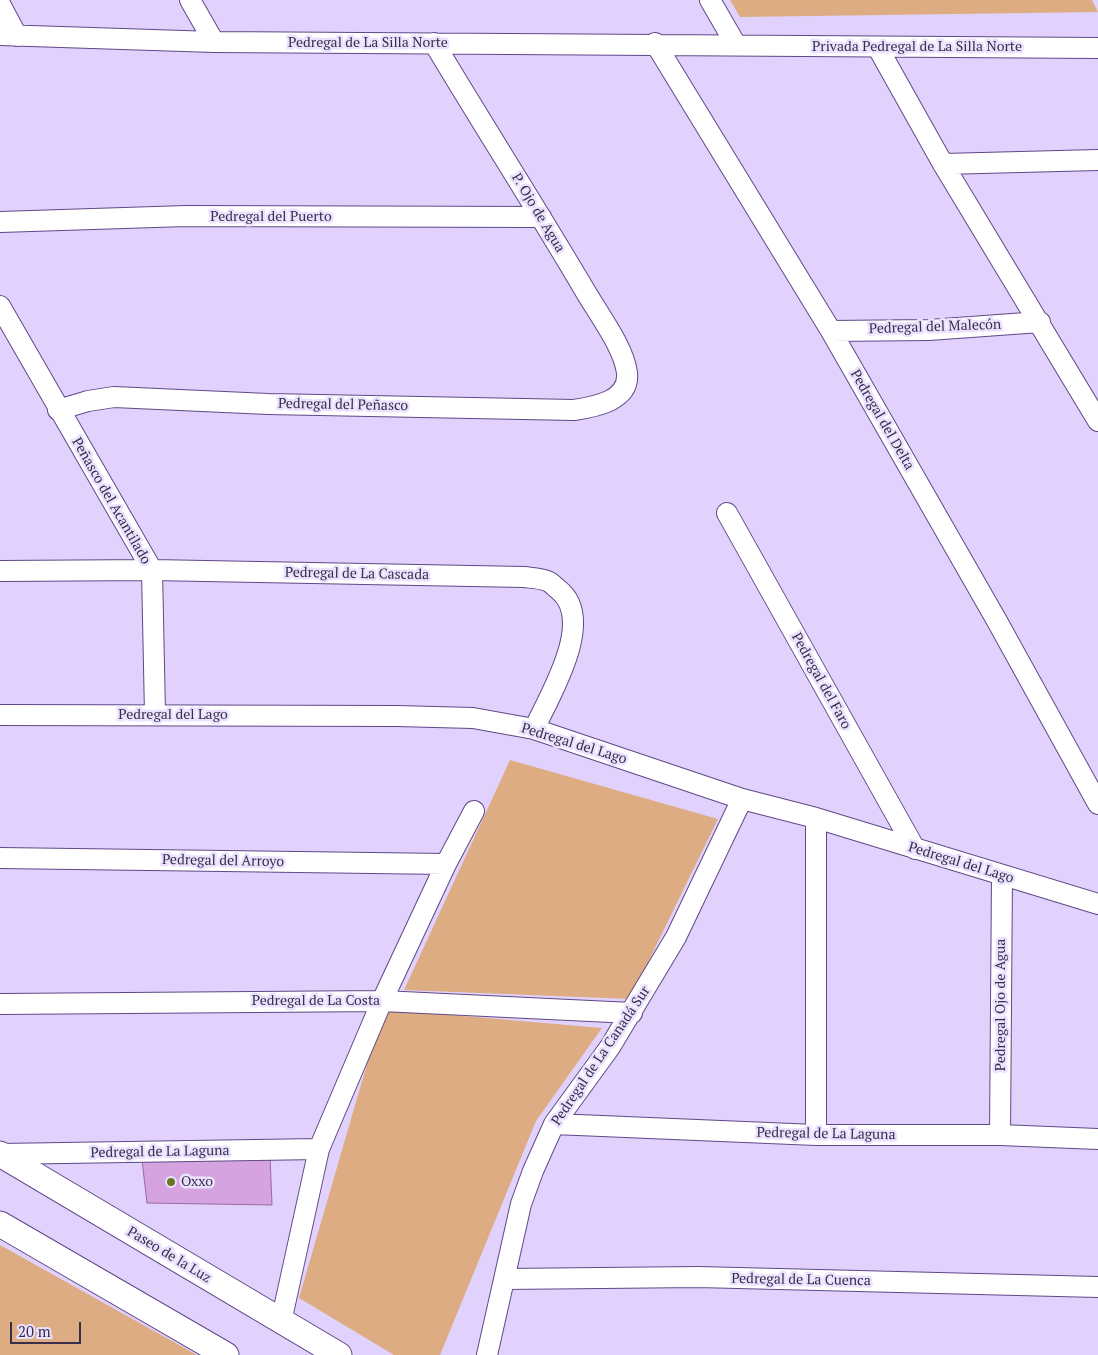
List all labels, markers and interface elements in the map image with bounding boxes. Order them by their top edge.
street label: Pedregal de La Silla Norte [288,35,448,51]
street label: Privada Pedregal de La Silla Norte [812,39,1022,55]
street label: P. Ojo de Agua [508,170,568,256]
street label: Pedregal del Puerto [210,209,332,225]
street label: Pedregal del Malecón [869,316,1001,338]
street label: Pedregal del Delta [846,367,918,473]
street label: Pedregal del Peñasco [278,395,408,415]
street label: Peñasco del Acantilado [68,435,154,567]
street label: Pedregal de La Cascada [285,564,429,584]
street label: Pedregal del Faro [788,630,854,732]
street label: Pedregal del Lago [118,707,228,723]
street label: Pedregal del Lago [519,720,629,768]
street label: Pedregal del Lago [906,839,1016,887]
street label: Pedregal del Arroyo [162,852,284,870]
street label: Pedregal Ojo de Agua [993,939,1009,1071]
street label: Pedregal de La Canadá Sur [548,983,654,1129]
street label: Pedregal de La Costa [252,993,380,1009]
street label: Pedregal de La Laguna [756,1124,896,1144]
street label: Pedregal de La Laguna [90,1142,230,1162]
place label: Oxxo [181,1174,213,1190]
marker: Oxxo [165,1176,177,1188]
street label: Paseo de la Luz [124,1223,214,1287]
street label: Pedregal de La Cuenca [731,1270,871,1290]
scale bar [12,1312,84,1344]
text: 20 m [18,1321,51,1341]

